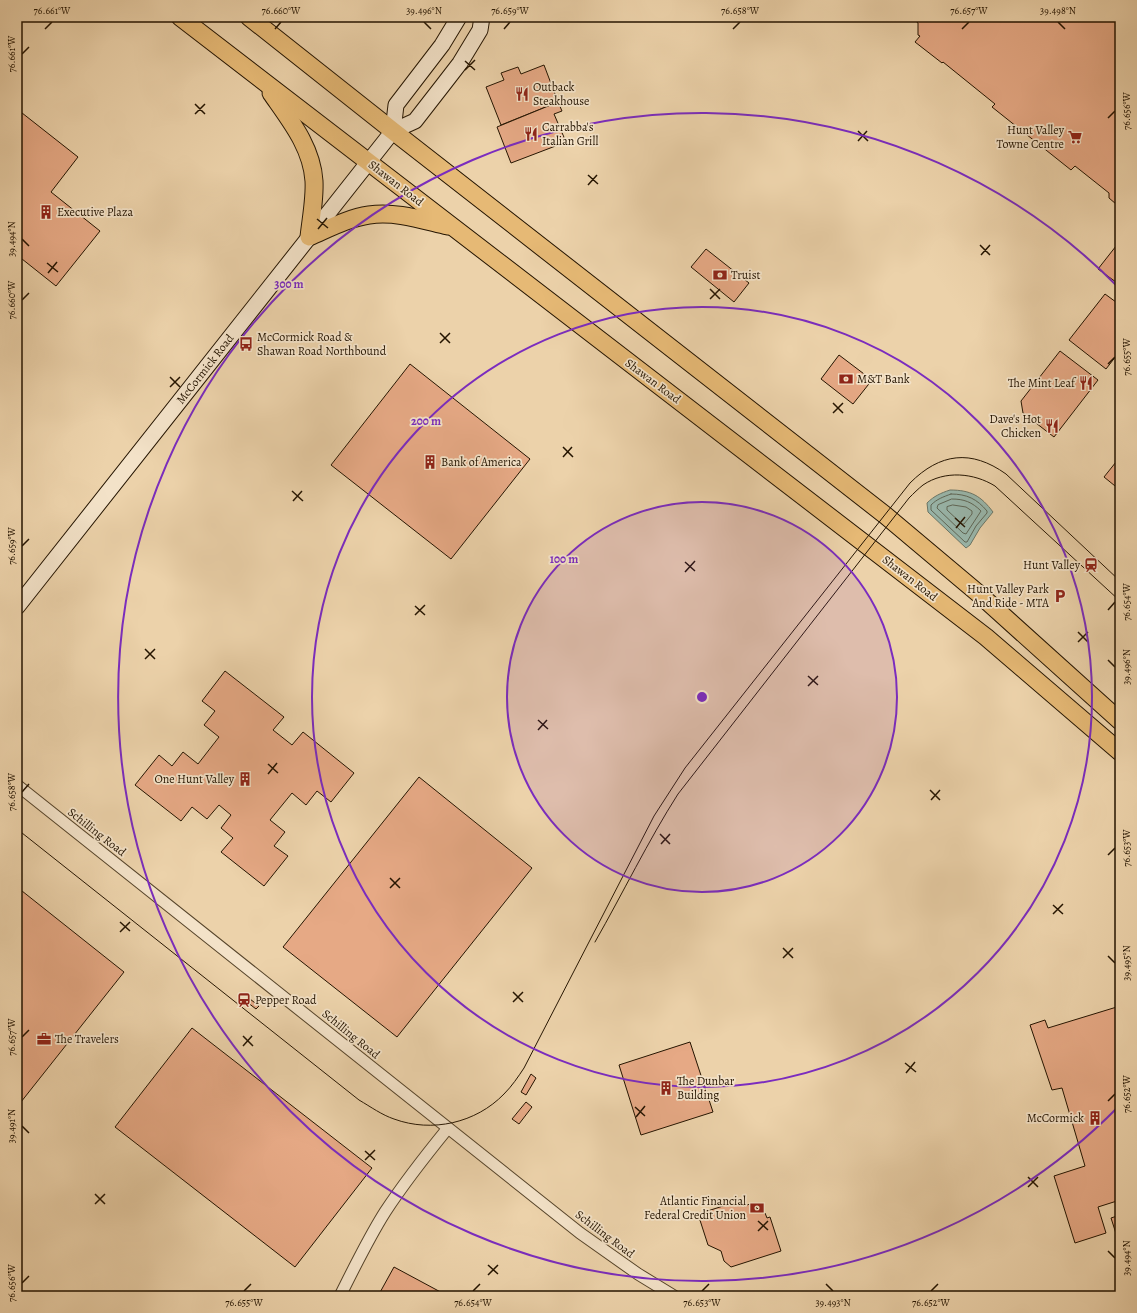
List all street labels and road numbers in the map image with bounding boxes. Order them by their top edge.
street label: Shawan Road [365,156,427,210]
street label: McCormick Road [173,330,238,407]
street label: Shawan Road [622,355,685,408]
street label: Shawan Road [879,551,941,605]
street label: Schilling Road [64,804,130,860]
street label: Schilling Road [319,1006,384,1063]
street label: Schilling Road [572,1206,638,1262]

